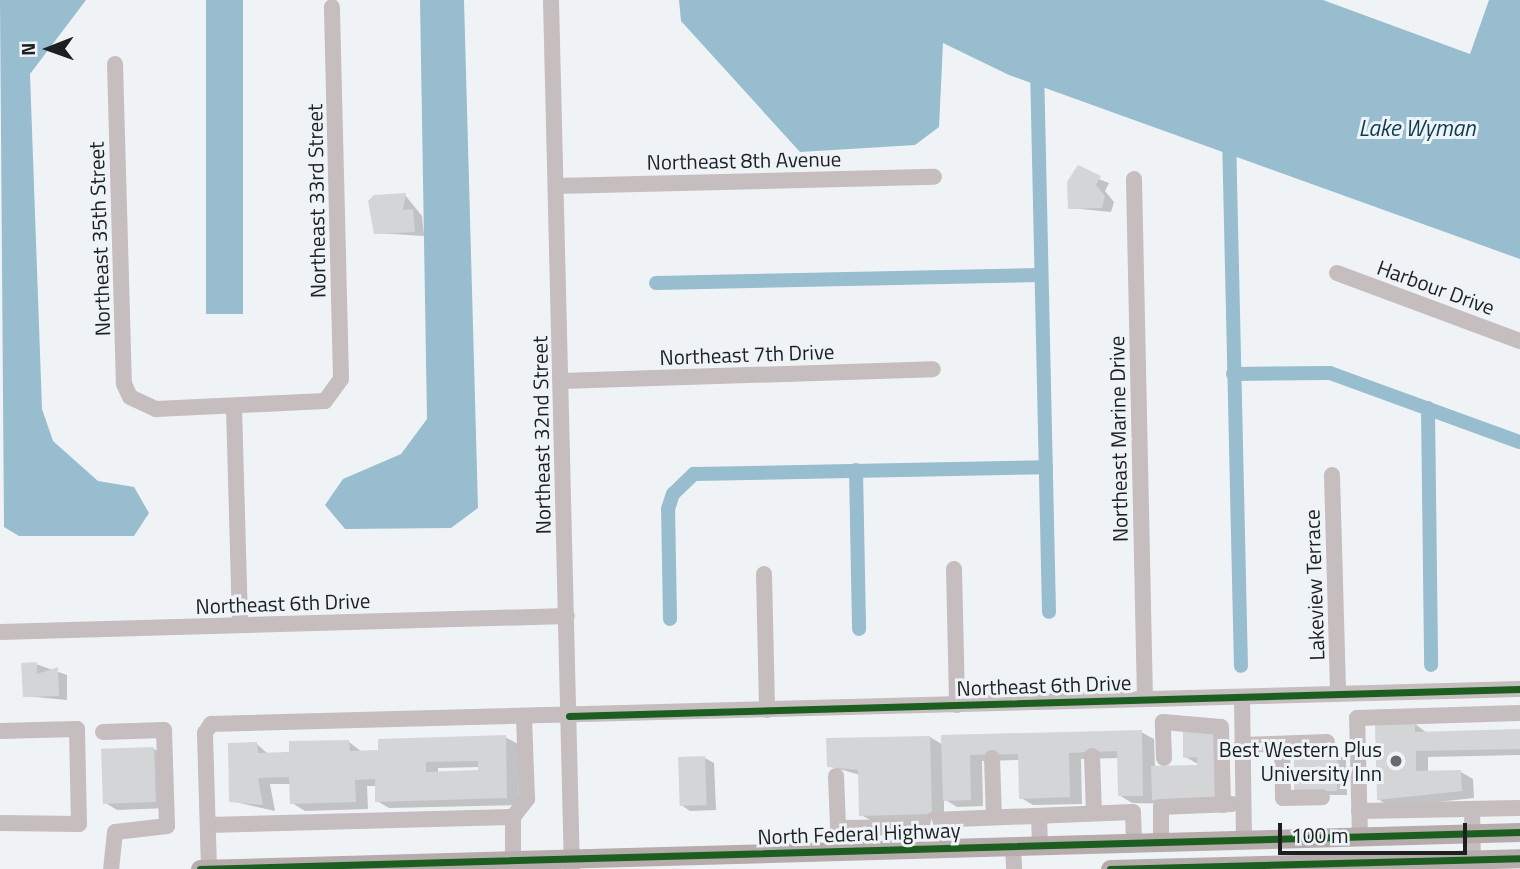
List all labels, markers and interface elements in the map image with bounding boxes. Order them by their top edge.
north arrow [14,14,84,84]
text: N [13,43,42,56]
street label: Northeast 33rd Street [302,104,330,298]
water label: Lake Wyman [1359,114,1475,142]
street label: Northeast 35th Street [83,141,115,337]
street label: Northeast 8th Avenue [646,146,842,174]
street label: Harbour Drive [1374,254,1498,320]
street label: Northeast 32nd Street [527,335,555,535]
street label: Northeast Marine Drive [1104,336,1132,542]
street label: Northeast 7th Drive [659,338,835,370]
street label: Lakeview Terrace [1299,509,1329,661]
street label: Northeast 6th Drive [195,587,371,619]
street label: Northeast 6th Drive [956,669,1132,701]
place label: Best Western Plus University Inn [1219,736,1382,786]
marker: Best Western Plus University Inn [1388,753,1404,769]
scale bar [1282,810,1471,854]
street label: North Federal Highway [757,817,961,849]
text: 100 m [1291,819,1348,851]

